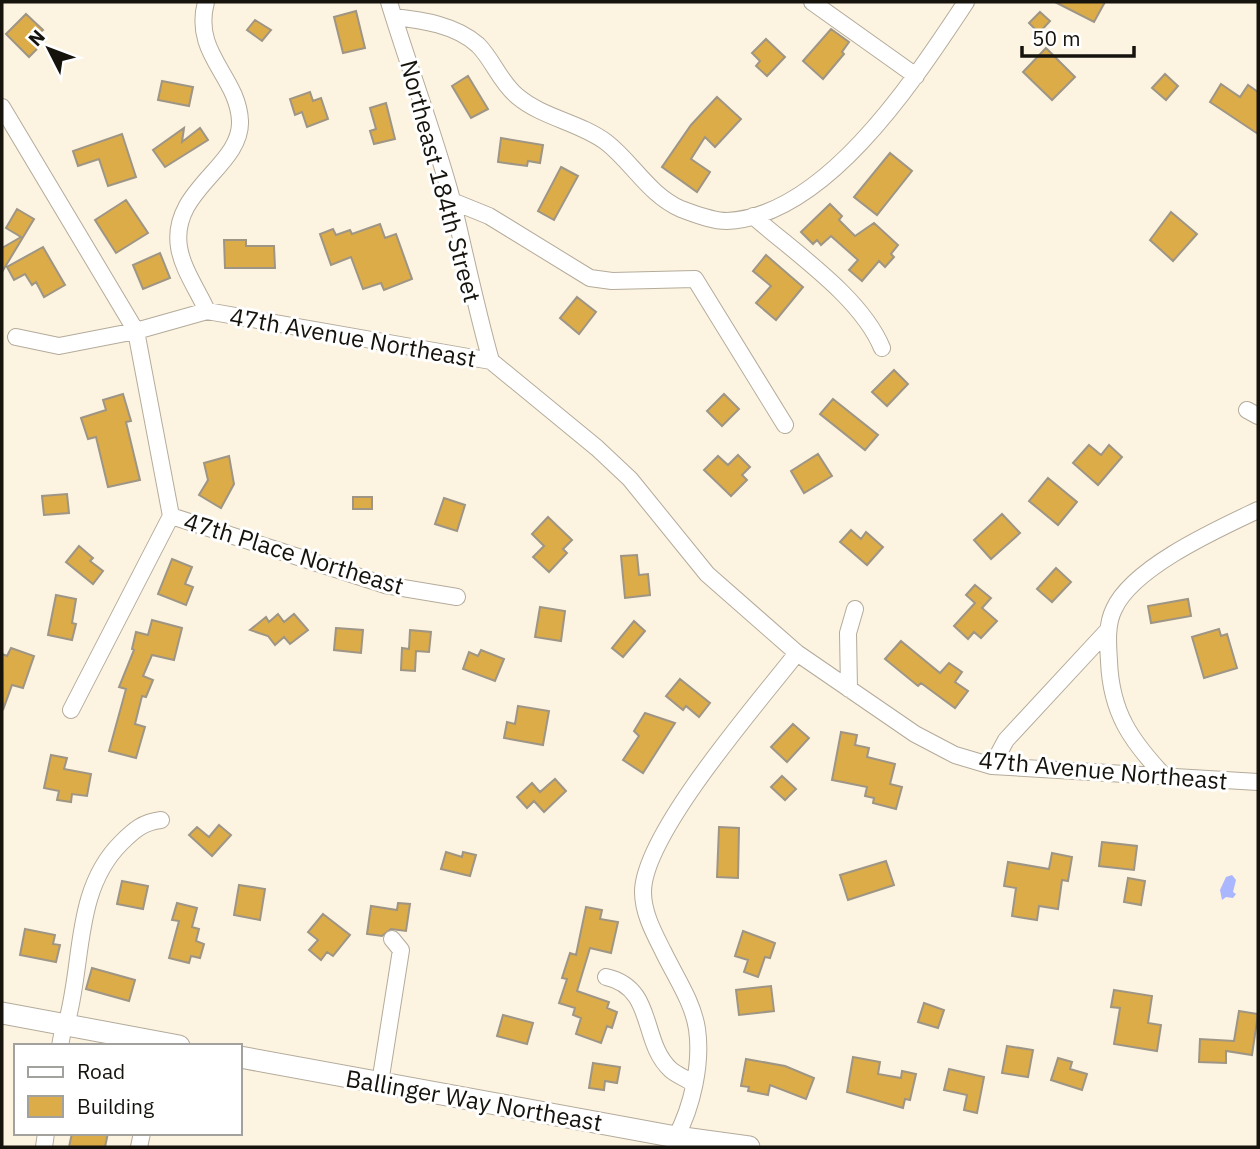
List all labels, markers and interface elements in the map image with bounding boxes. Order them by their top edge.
north arrow [14,14,84,84]
scale bar [1022,14,1134,58]
text: N [23,24,50,51]
text: 50 m [1032,24,1081,52]
street label: Northeast 184th Street [393,56,489,306]
street label: 47th Avenue Northeast [227,300,479,374]
street label: 47th Place Northeast [180,504,408,602]
street label: 47th Avenue Northeast [977,743,1229,797]
legend [14,1044,242,1135]
text: Road [77,1057,125,1085]
street label: Ballinger Way Northeast [343,1062,605,1138]
text: Building [77,1092,154,1120]

